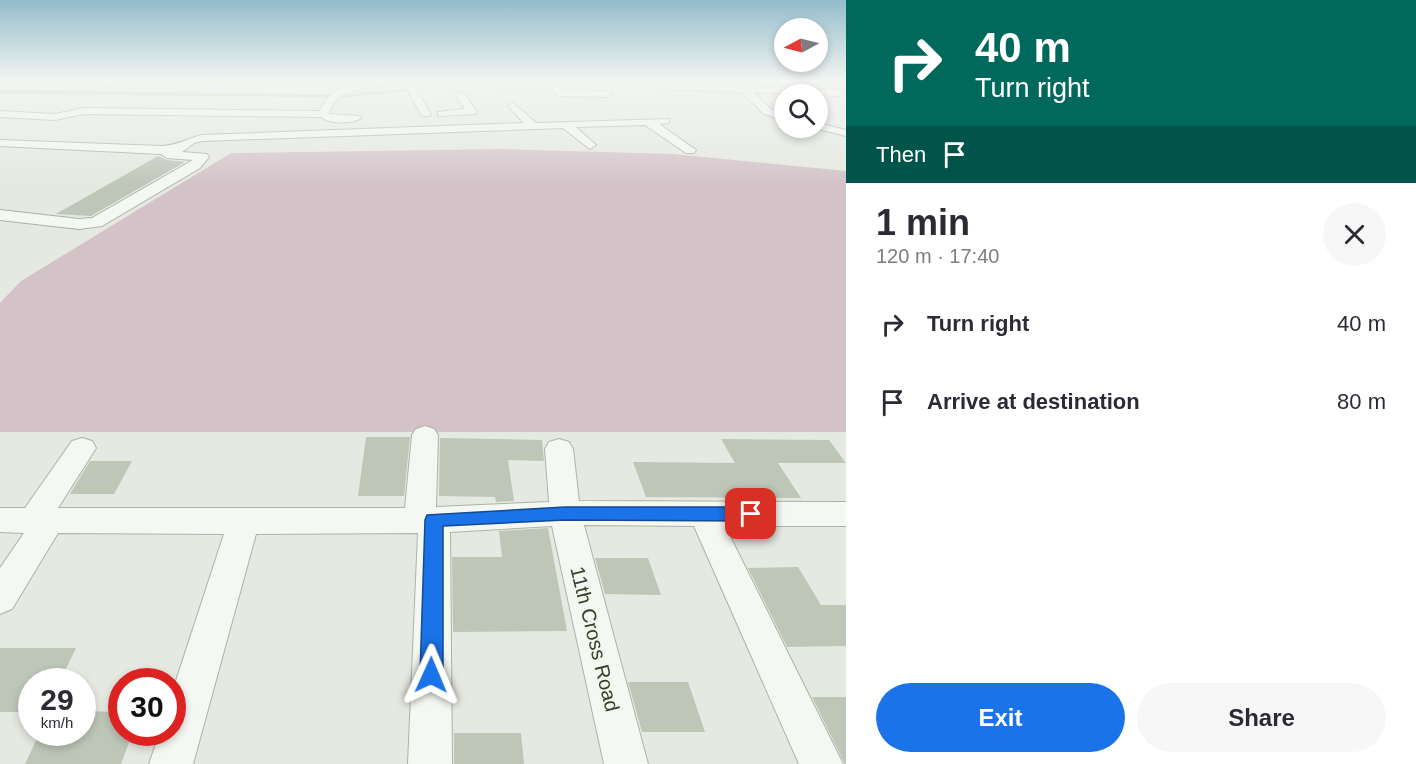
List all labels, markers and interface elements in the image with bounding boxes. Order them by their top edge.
north arrow [774,18,828,72]
map controls [774,18,828,138]
icon: right [876,24,954,102]
text: 40 m [975,24,1071,71]
text: Turn right [975,73,1090,103]
button: search [774,84,828,138]
icon: arrive [938,138,971,171]
text: Then [876,142,926,167]
text: 1 min [876,202,970,243]
button: close [1323,203,1386,266]
text: 120 m · 17:40 [876,245,999,267]
icon: right [876,308,909,341]
text: Turn right [927,311,1029,336]
text: 40 m [1337,311,1386,336]
icon: arrive [876,386,909,419]
text: Arrive at destination [927,389,1140,414]
text: 80 m [1337,389,1386,414]
pin [725,488,776,539]
icon: arrive [734,497,767,530]
street label: 11th Cross Road [566,564,624,714]
position arrow [399,643,463,707]
speed limit sign: 30 [108,668,186,746]
text: 29 [40,683,74,716]
button: Exit [876,683,1125,752]
button: Share [1137,683,1386,752]
text: km/h [41,714,73,731]

